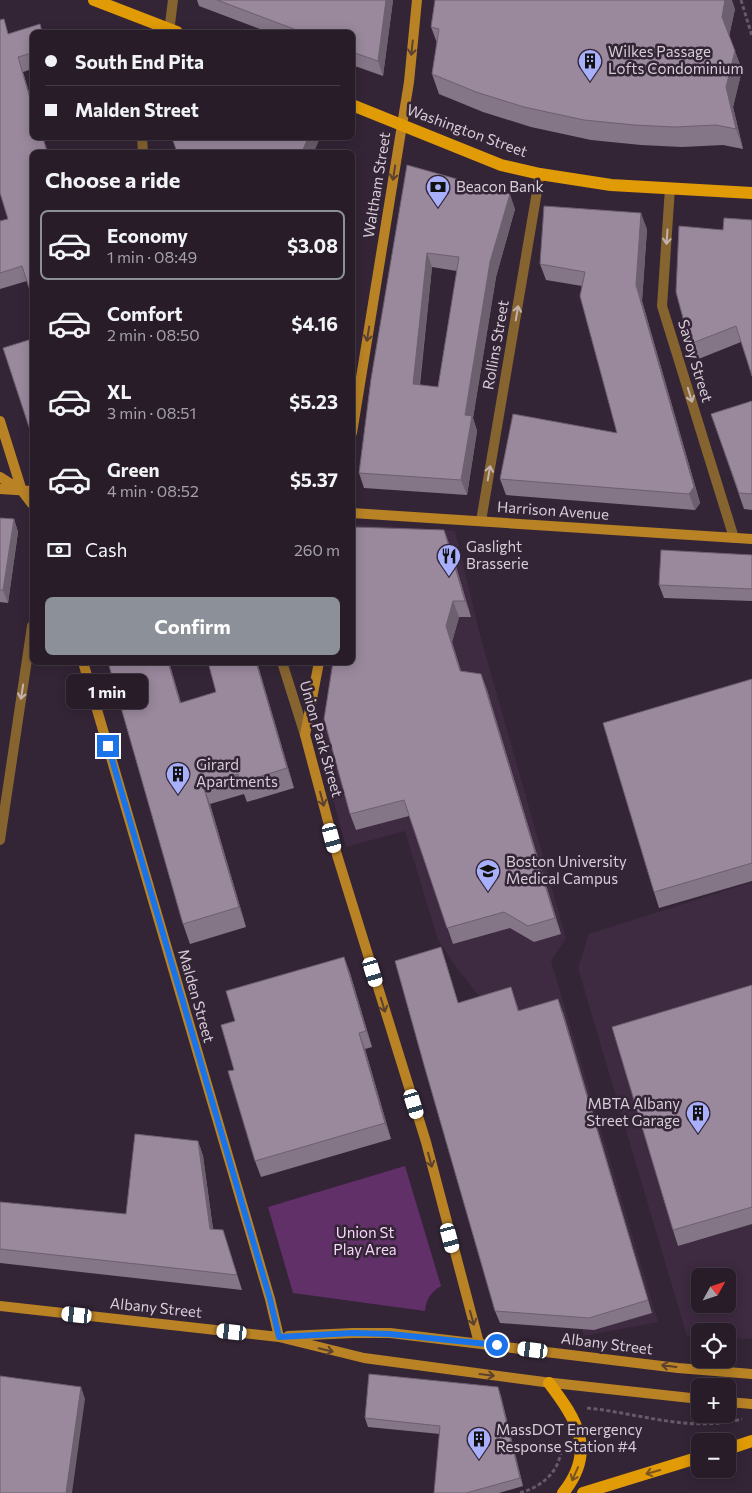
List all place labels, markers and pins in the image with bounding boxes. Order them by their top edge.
place label: Wilkes Passage Lofts Condominium [608,42,744,77]
building icon: Wilkes Passage Lofts Condominium [577,48,603,82]
bank icon: Beacon Bank [425,174,451,208]
place label: Beacon Bank [456,177,544,195]
place label: Gaslight Brasserie [466,537,529,572]
restaurant icon: Gaslight Brasserie [436,543,462,577]
place label: Girard Apartments [196,755,278,790]
building icon: Girard Apartments [165,761,191,795]
place label: Boston University Medical Campus [506,852,627,887]
school or university icon: Boston University Medical Campus [475,858,501,892]
place label: MBTA Albany Street Garage [586,1094,680,1129]
building icon: MBTA Albany Street Garage [685,1100,711,1134]
place label: MassDOT Emergency Response Station #4 [496,1420,643,1455]
building icon: MassDOT Emergency Response Station #4 [466,1426,492,1460]

